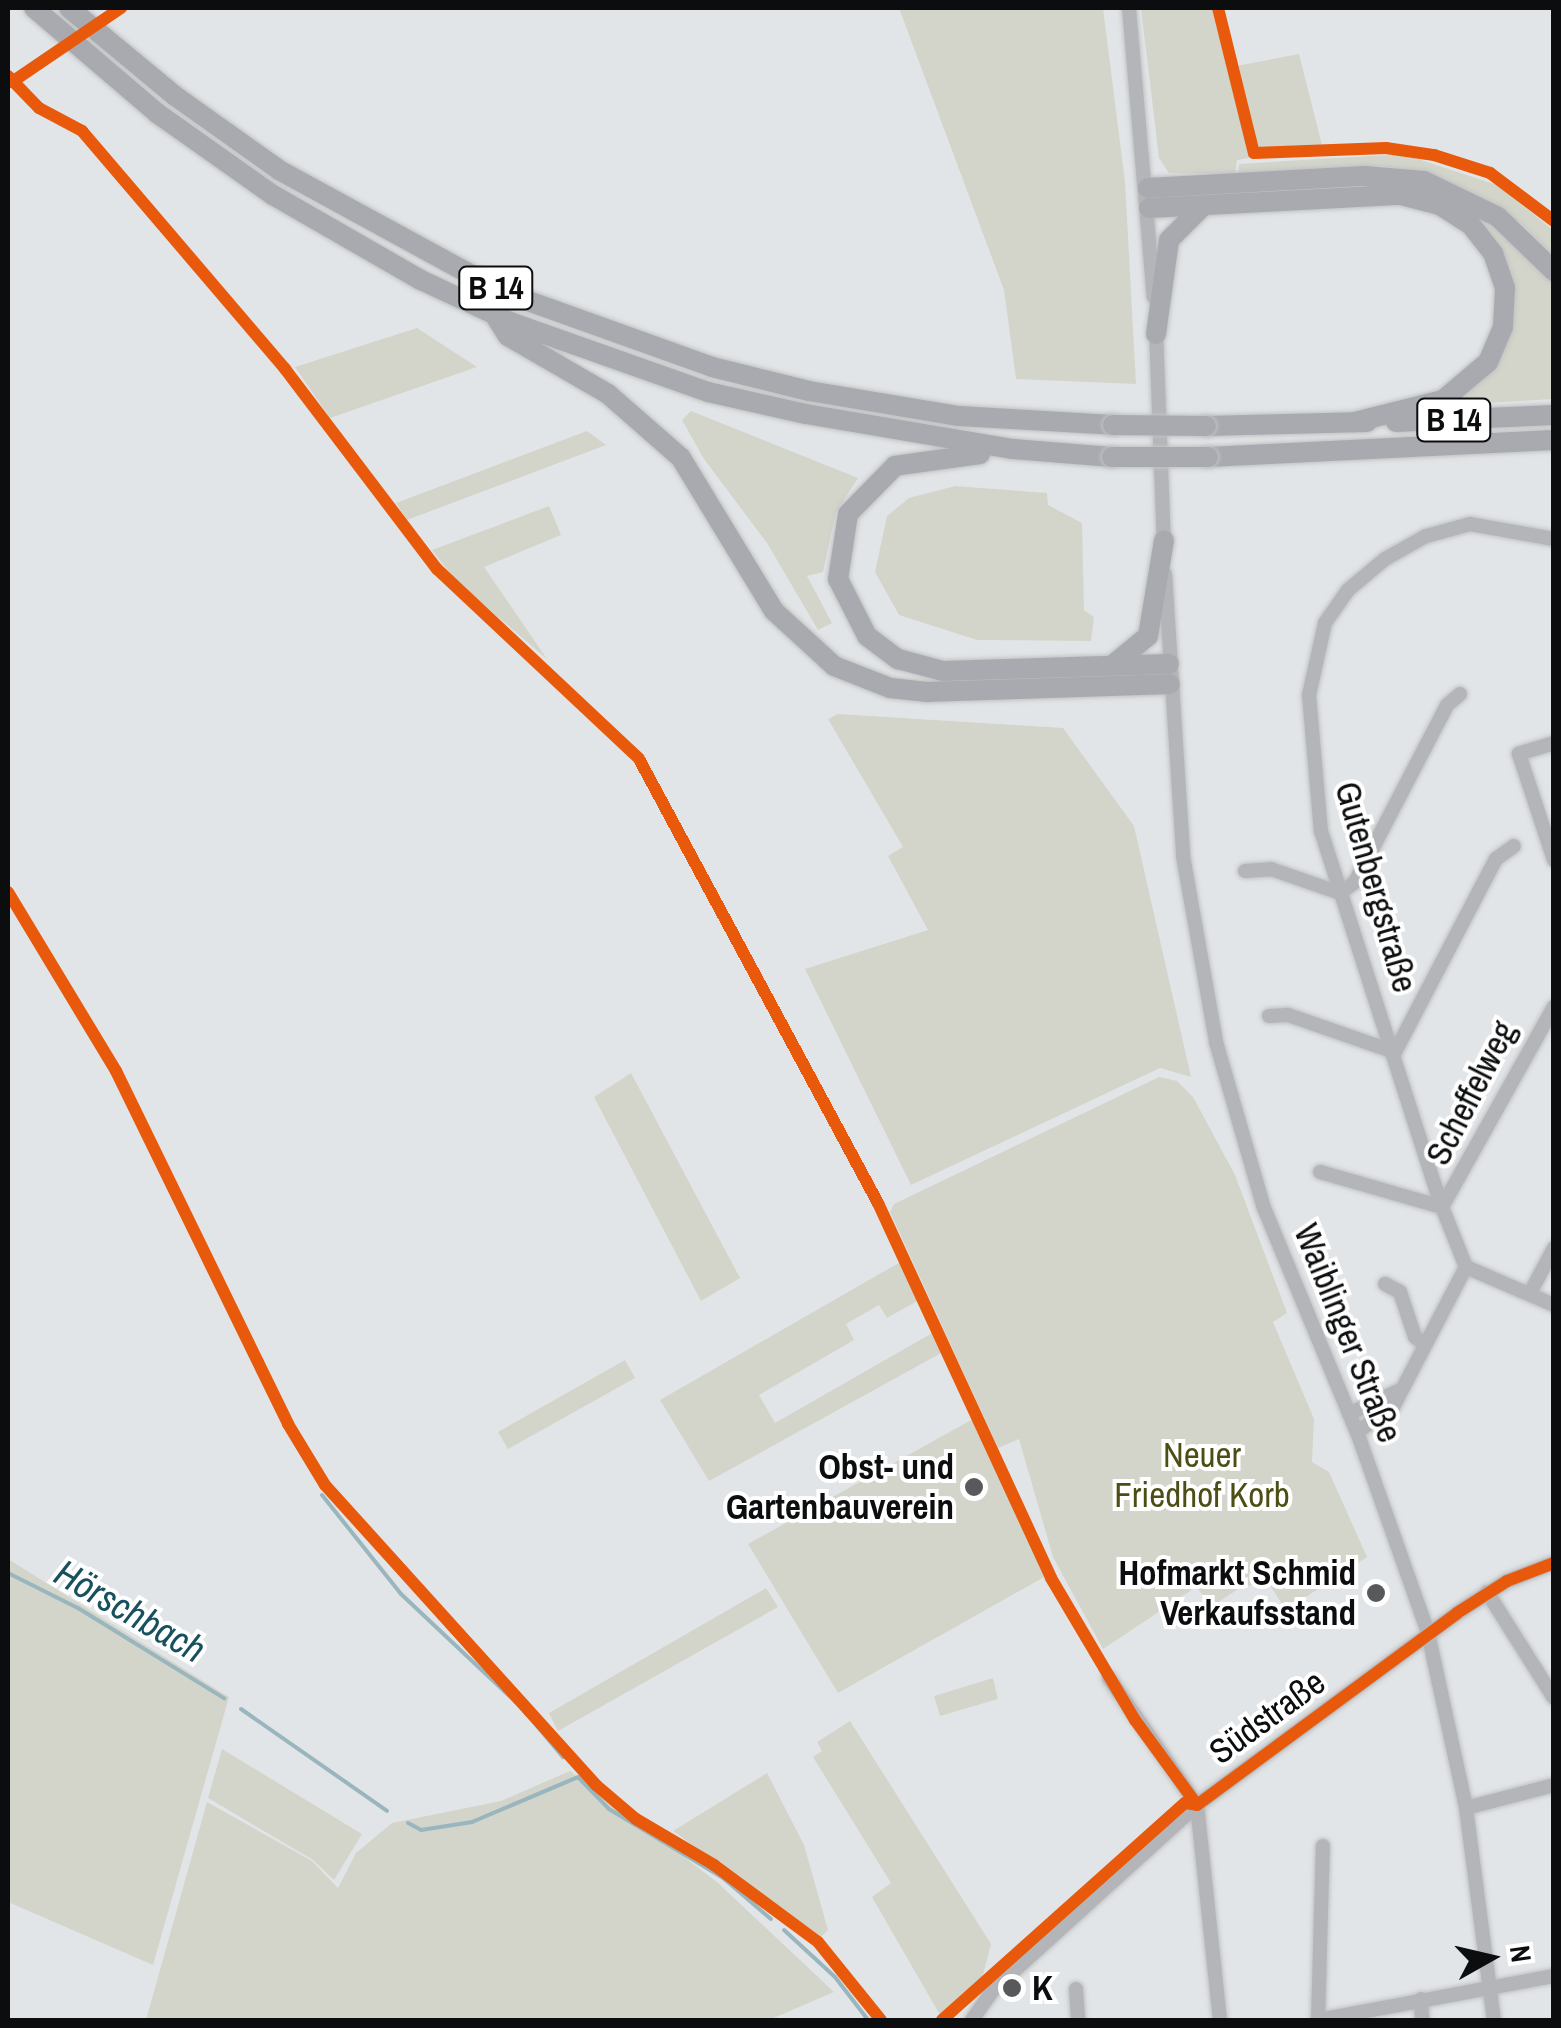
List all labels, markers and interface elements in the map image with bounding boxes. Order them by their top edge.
road number: B 14 [456,261,536,315]
road number: B 14 [1414,393,1494,447]
street label: Gutenbergstraße [1326,777,1426,997]
street label: Scheffelweg [1417,1014,1525,1172]
street label: Waiblinger Straße [1285,1218,1411,1448]
park label: Neuer Friedhof Korb [1114,1434,1290,1516]
place label: Obst- und Gartenbauverein [726,1446,954,1528]
marker: Obst- und Gartenbauverein [963,1476,985,1498]
water label: Hörschbach [47,1550,213,1672]
place label: Hofmarkt Schmid Verkaufsstand [1118,1552,1356,1634]
marker: Hofmarkt Schmid Verkaufsstand [1365,1582,1387,1604]
street label: Südstraße [1201,1661,1333,1773]
north arrow [1441,1908,1541,2008]
text: N [1501,1943,1541,1965]
place label: K [1032,1967,1053,2009]
marker: K [1001,1977,1023,1999]

